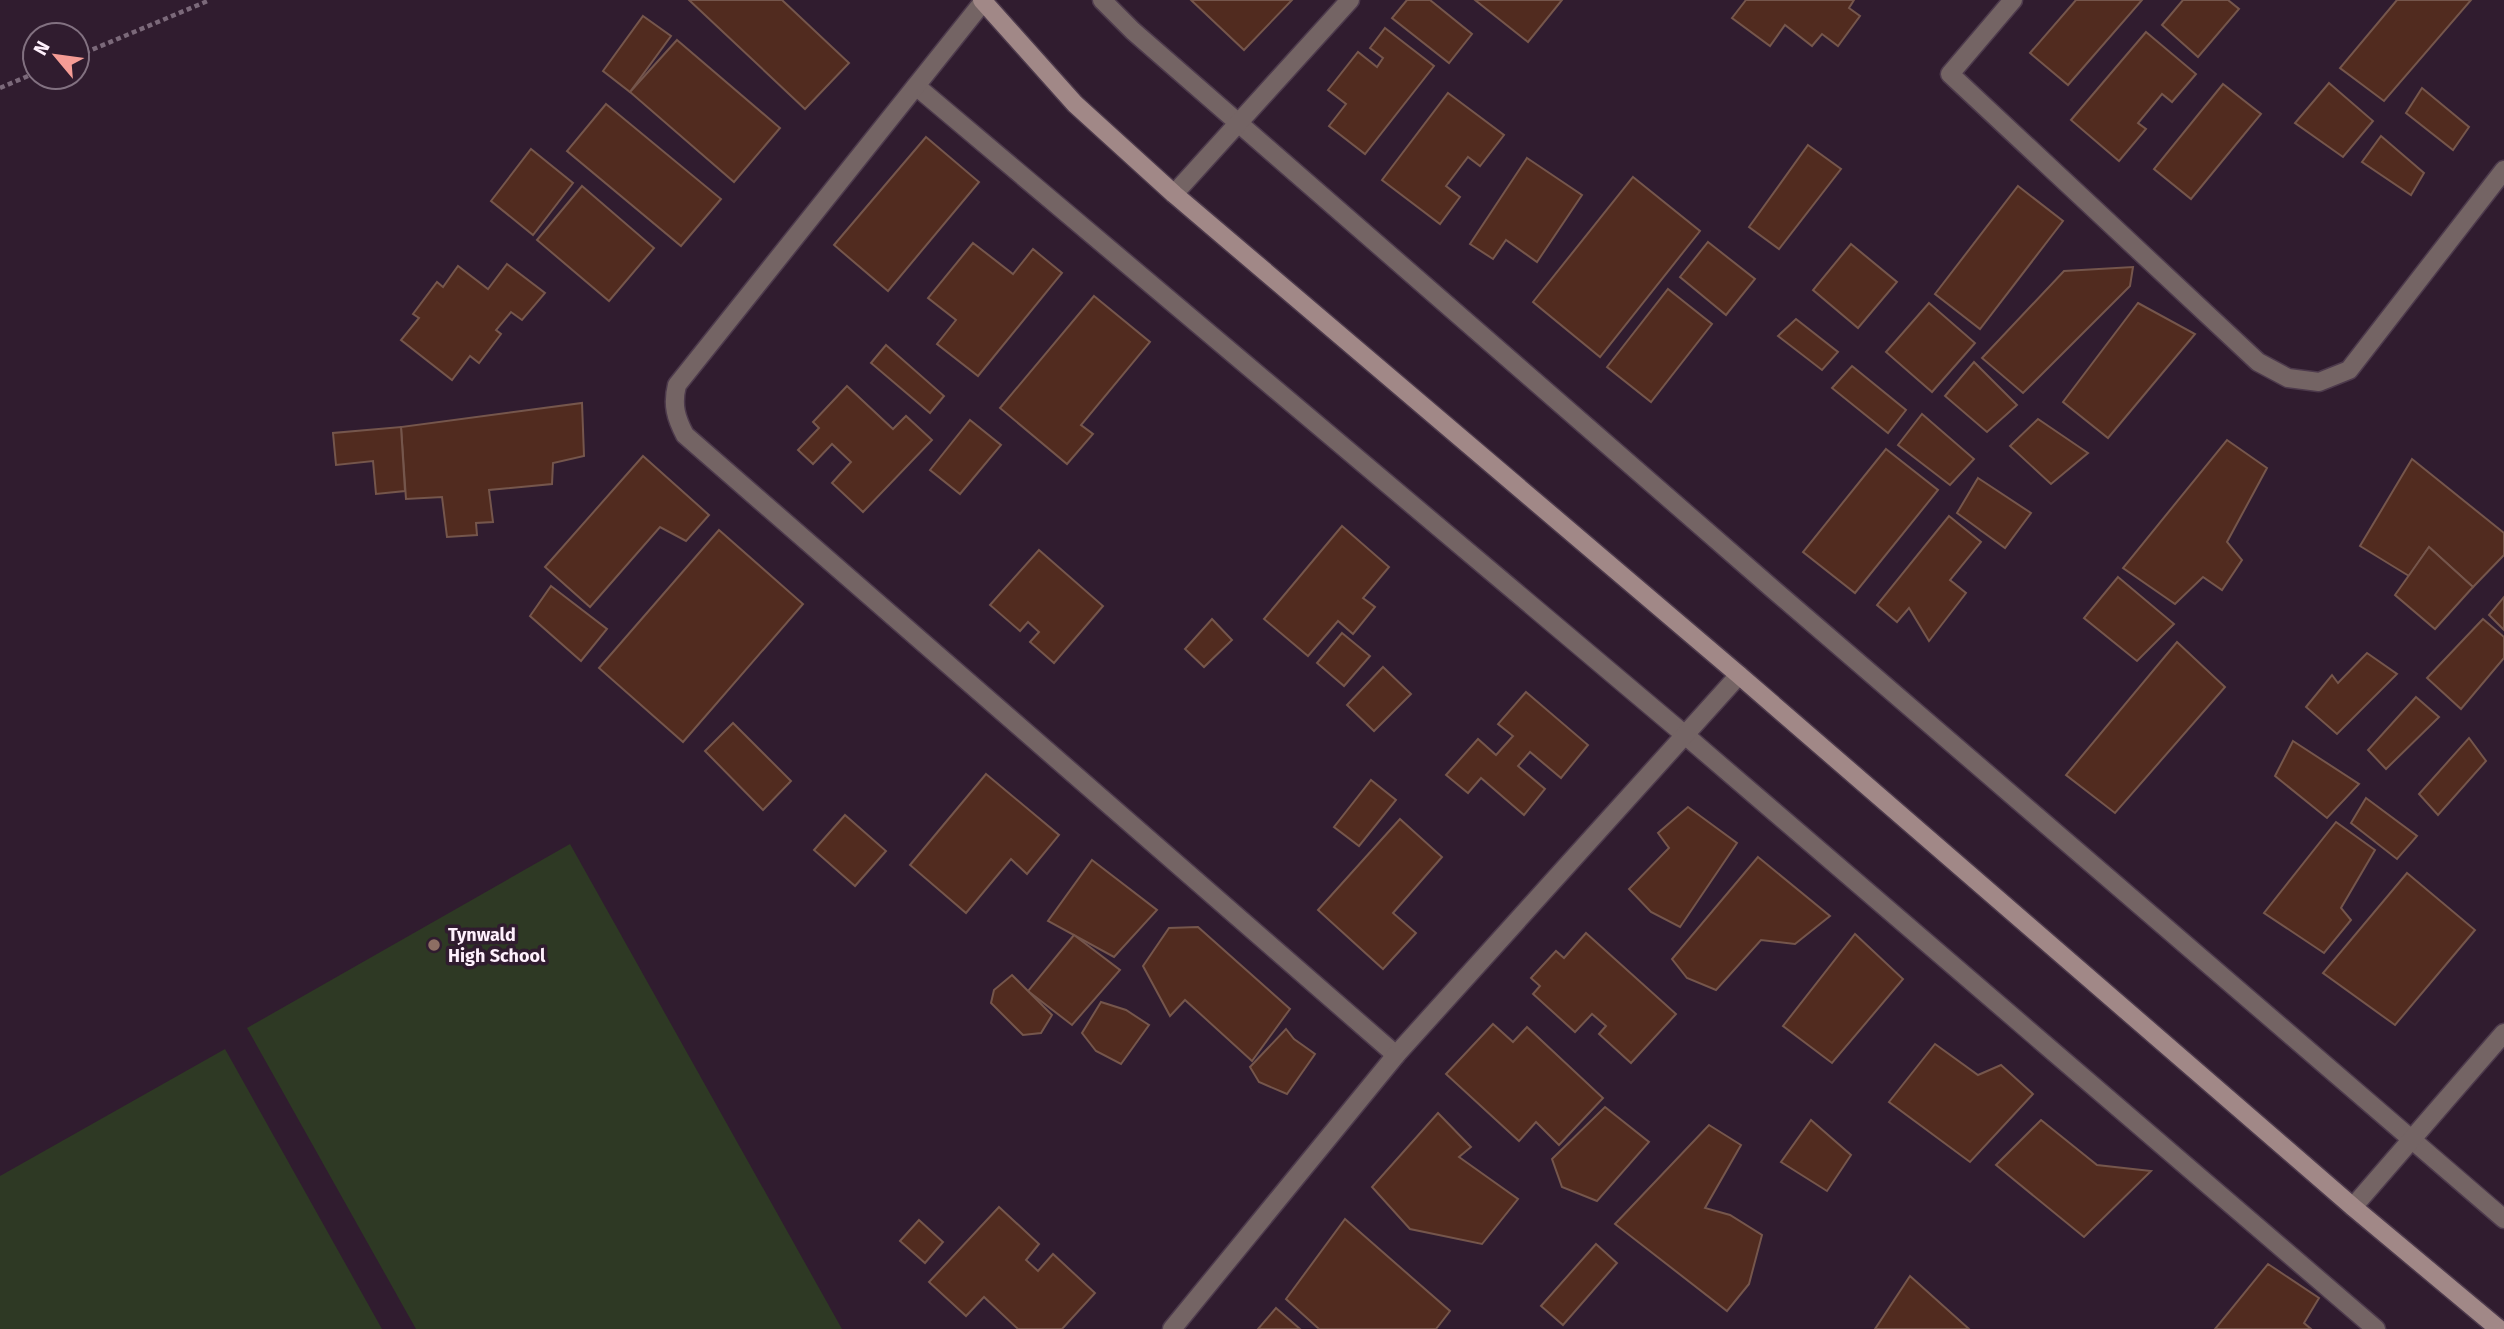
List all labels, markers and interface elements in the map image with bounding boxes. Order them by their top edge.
north arrow [21,21,91,91]
text: N [28,37,55,59]
place label: Tynwald High School [448,924,546,967]
marker: Tynwald High School [426,937,442,953]

